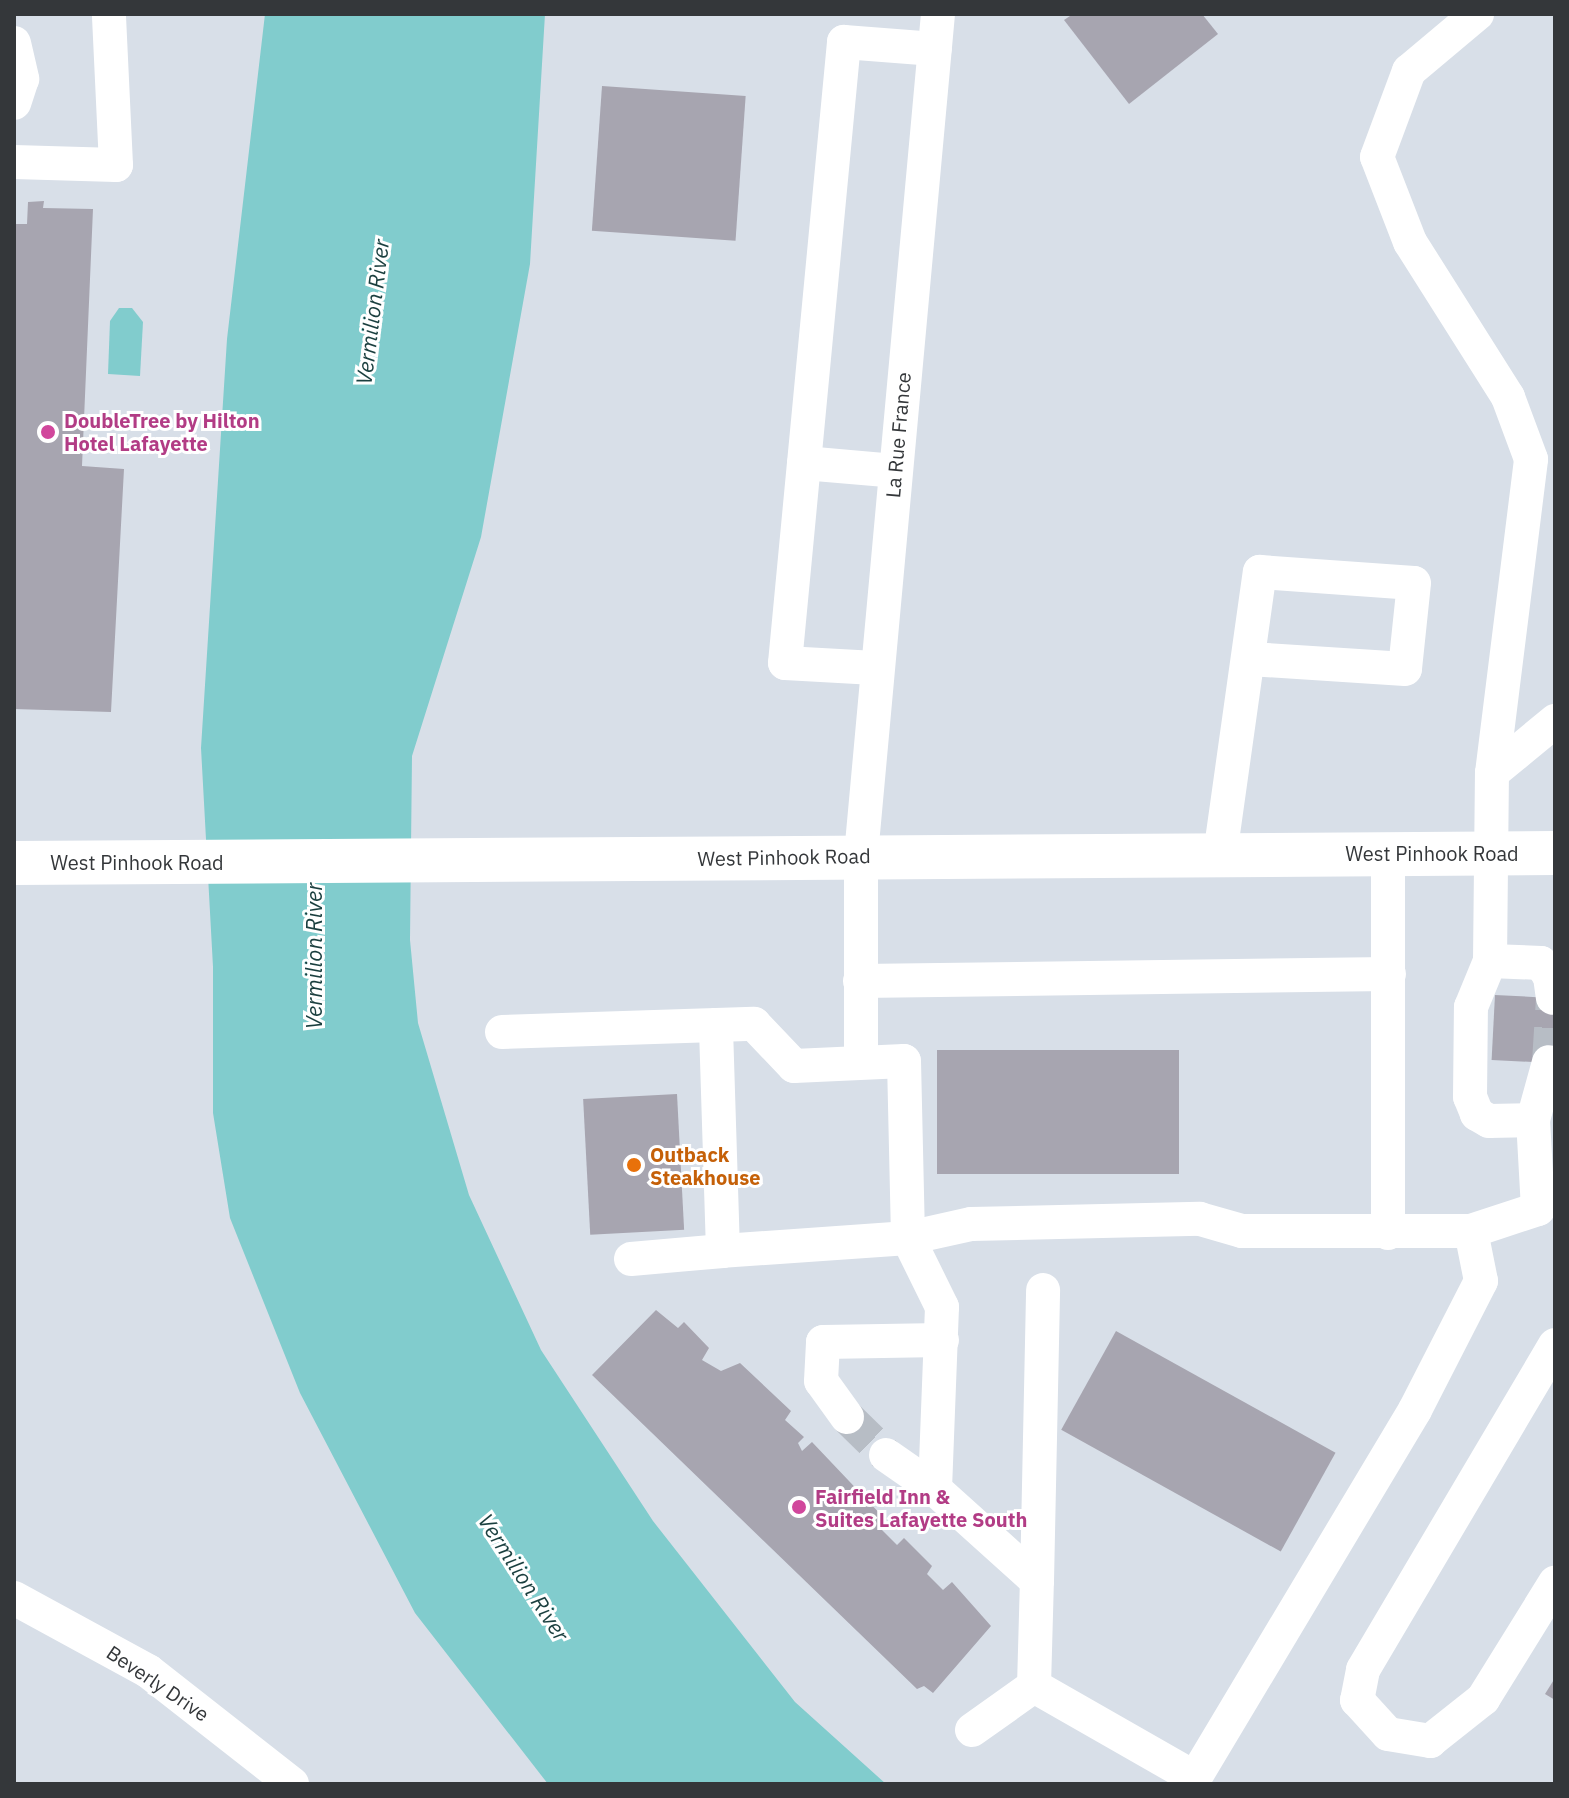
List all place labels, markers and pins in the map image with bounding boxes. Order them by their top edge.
place label: DoubleTree by Hilton Hotel Lafayette [64,408,260,455]
marker: DoubleTree by Hilton Hotel Lafayette [39,423,57,441]
place label: Outback Steakhouse [650,1142,761,1189]
marker: Outback Steakhouse [625,1156,643,1174]
place label: Fairfield Inn & Suites Lafayette South [815,1484,1027,1531]
marker: Fairfield Inn & Suites Lafayette South [790,1498,808,1516]

